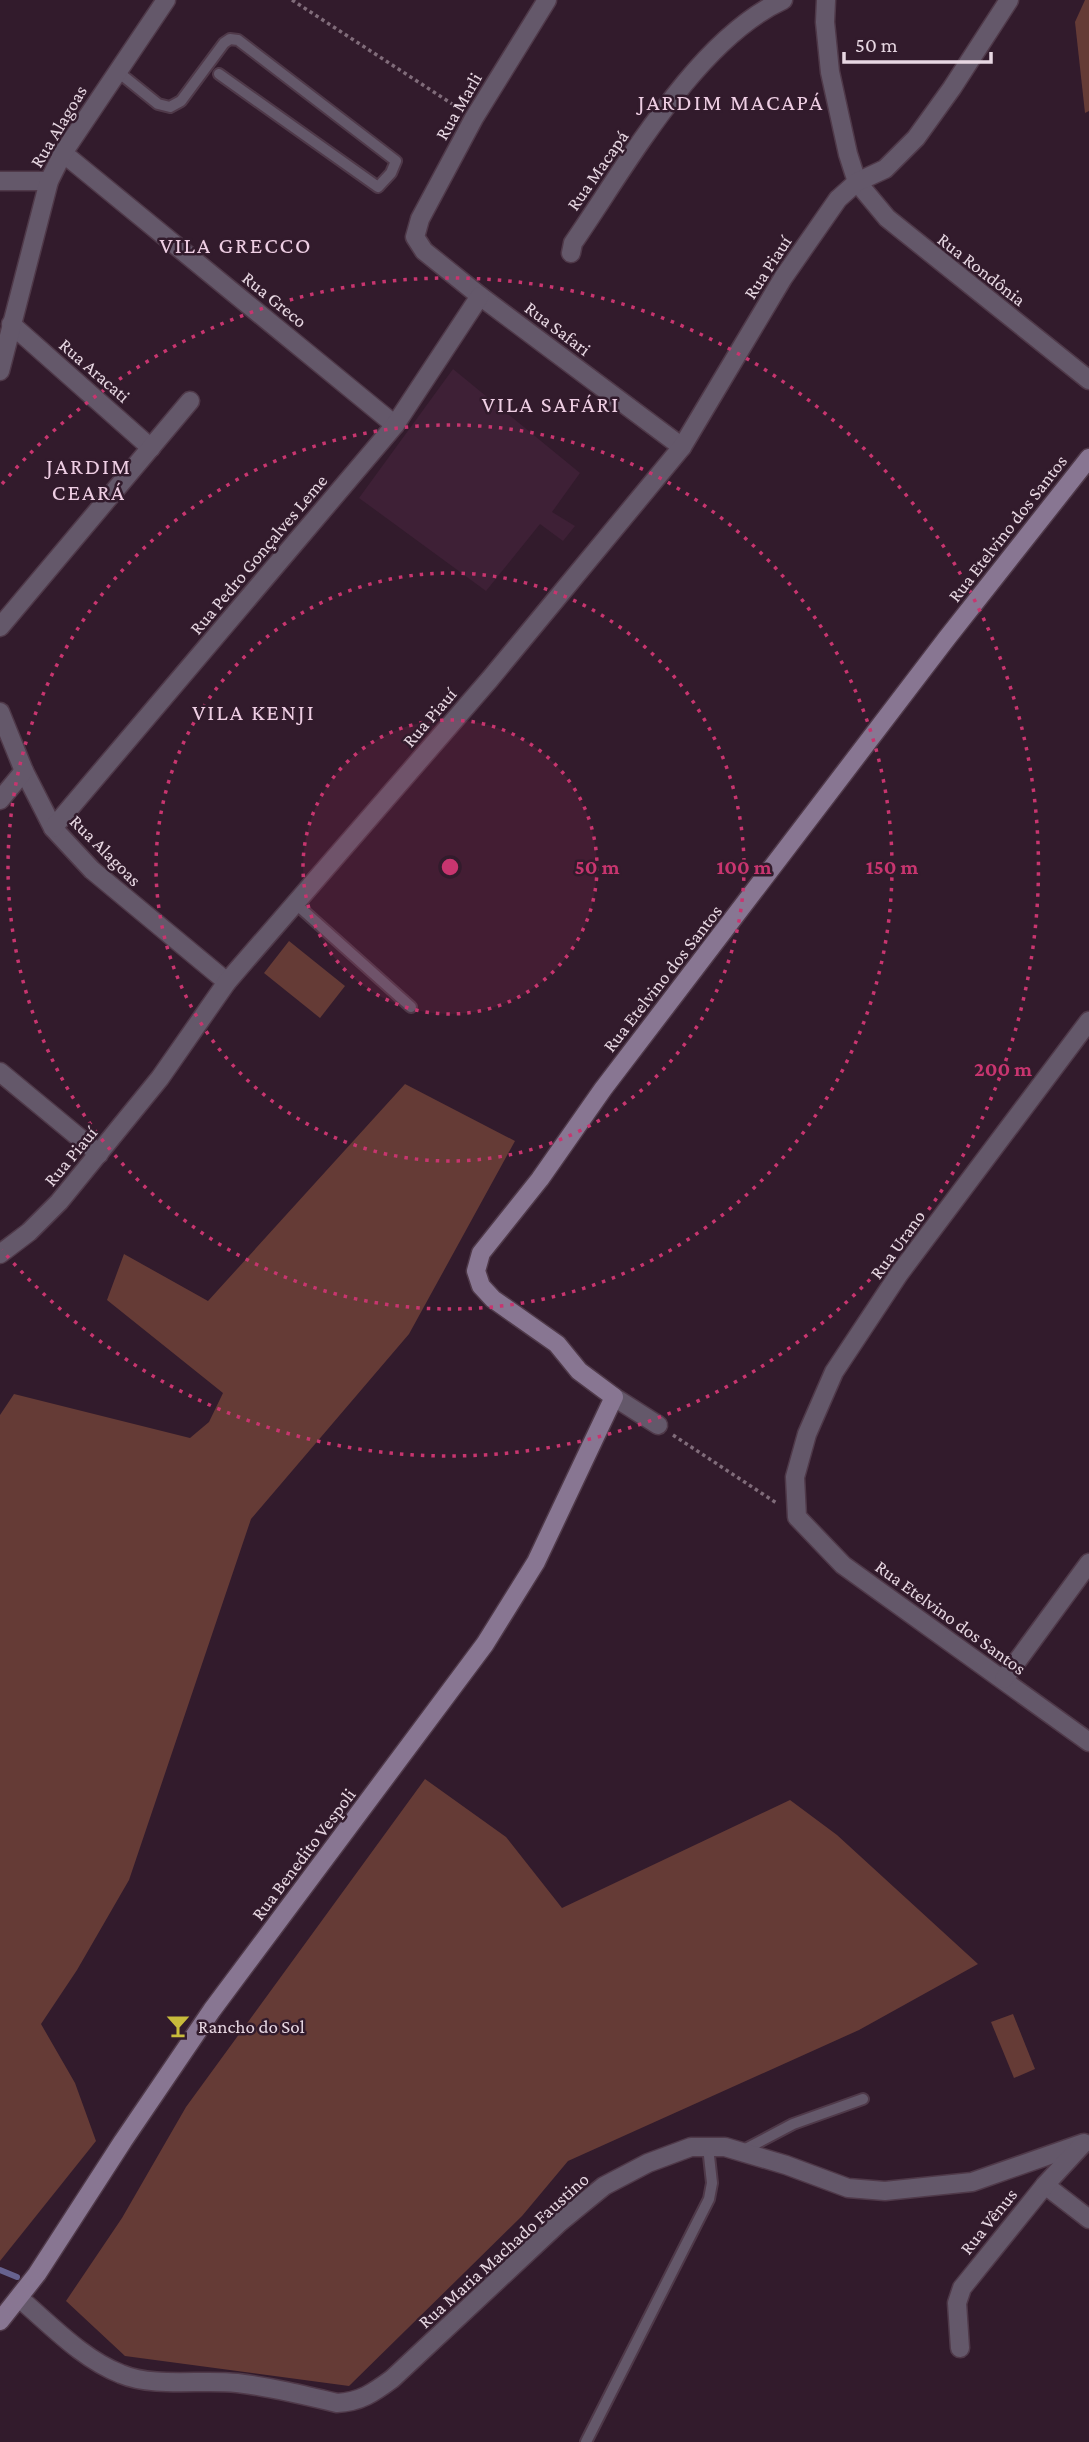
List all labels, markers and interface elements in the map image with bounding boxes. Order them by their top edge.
scale bar [844,21,991,65]
text: 50 m [855,33,898,57]
street label: Rua Marli [431,69,486,143]
street label: Rua Alagoas [26,81,91,171]
district label: JARDIM MACAPÁ [636,89,824,115]
street label: Rua Macapá [562,126,633,214]
street label: Rua Rondônia [933,228,1030,310]
street label: Rua Piauí [739,231,796,303]
district label: VILA GRECCO [160,232,312,258]
street label: Rua Greco [238,267,311,332]
street label: Rua Safari [521,297,595,360]
street label: Rua Aracati [55,334,134,407]
district label: VILA SAFÁRI [482,391,620,417]
street label: Rua Etelvino dos Santos [943,451,1071,606]
district label: JARDIM CEARÁ [44,453,132,505]
street label: Rua Pedro Gonçalves Leme [185,470,331,639]
street label: Rua Piauí [398,683,461,751]
district label: VILA KENJI [192,699,316,725]
street label: Rua Alagoas [66,810,146,890]
centre of rings [438,855,462,879]
text: 50 m [575,855,620,879]
text: 100 m [716,855,772,879]
text: 150 m [866,855,919,879]
street label: Rua Etelvino dos Santos [598,901,726,1056]
text: 200 m [974,1057,1032,1081]
street label: Rua Piauí [39,1122,102,1190]
street label: Rua Urano [865,1206,929,1283]
street label: Rua Etelvino dos Santos [871,1556,1030,1679]
street label: Rua Benedito Vespoli [247,1784,360,1924]
bar icon: Rancho do Sol [164,2012,192,2040]
place label: Rancho do Sol [198,2016,305,2037]
street label: Rua Maria Machado Faustino [414,2168,593,2332]
street label: Rua Vênus [955,2184,1021,2259]

